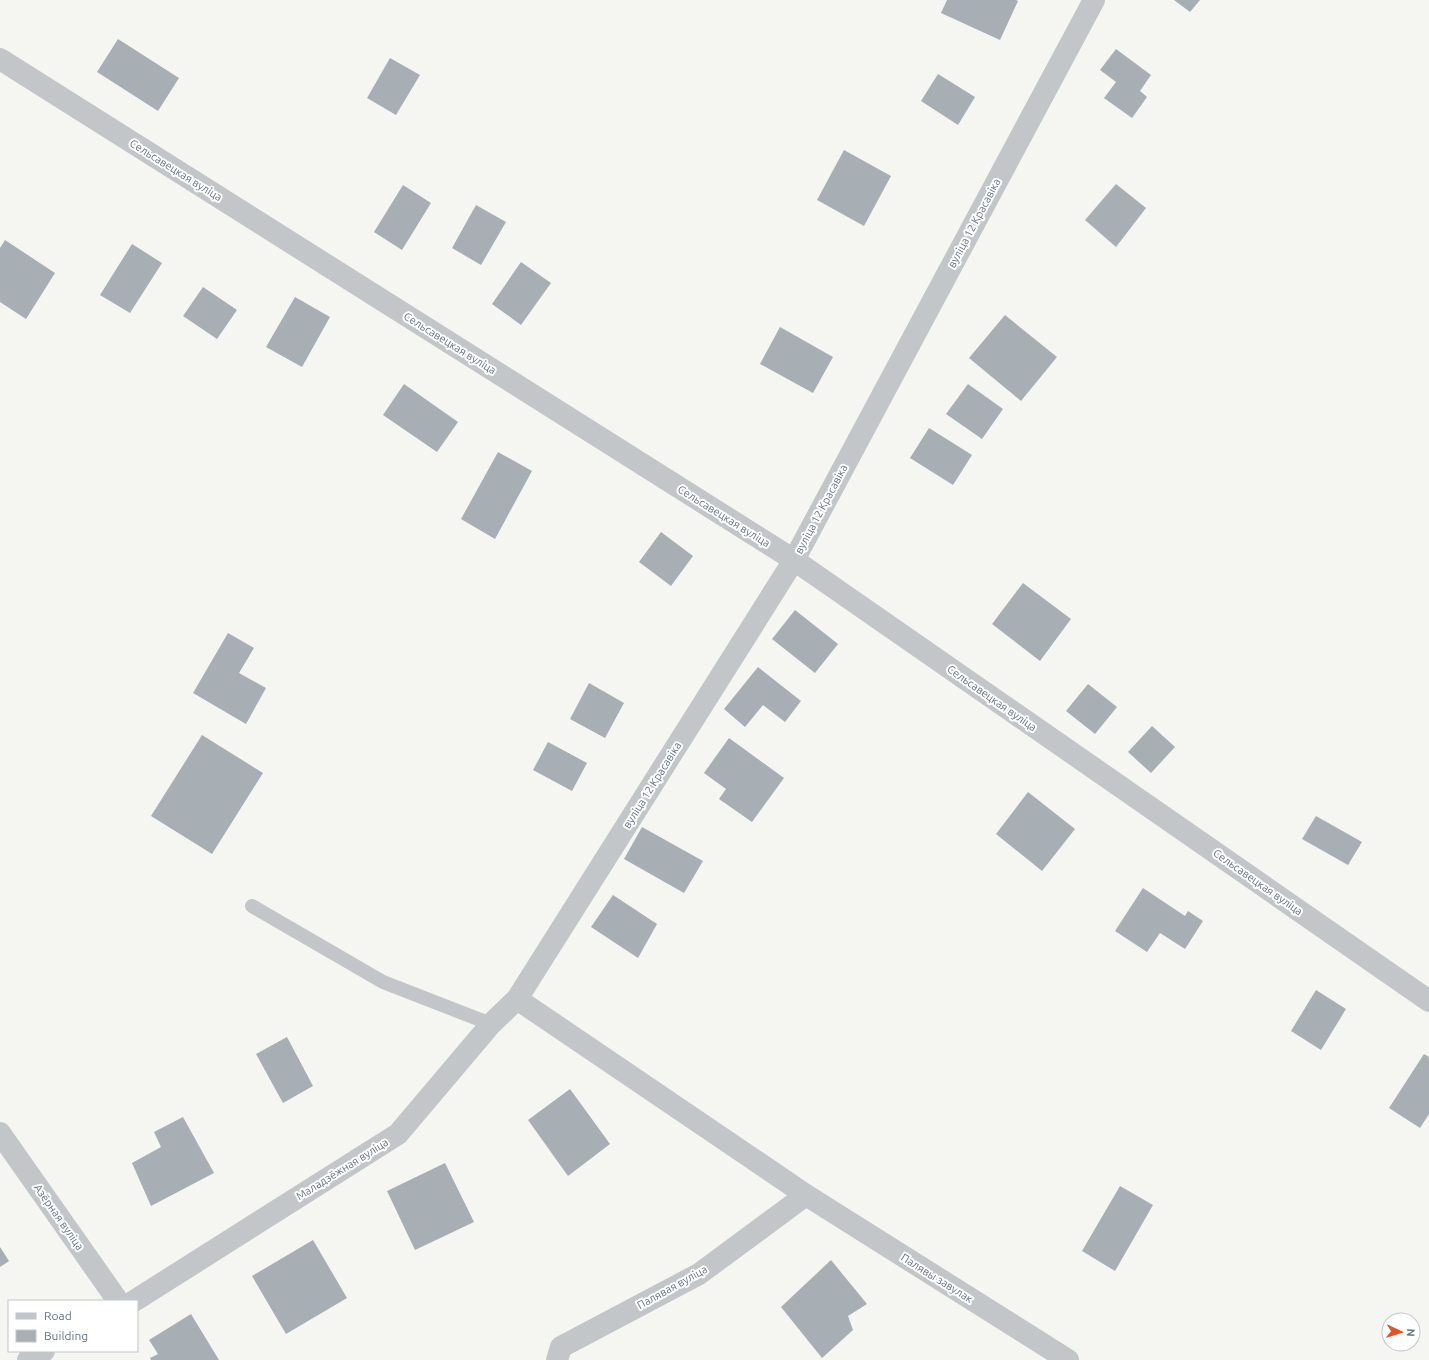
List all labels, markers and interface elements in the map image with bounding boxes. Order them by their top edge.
street label: Сельсавецкая вуліца [128,137,224,203]
street label: вуліца 12 Красавіка [945,176,1003,270]
street label: Сельсавецкая вуліца [402,310,498,376]
street label: вуліца 12 Красавіка [792,462,850,556]
street label: Сельсавецкая вуліца [676,483,772,549]
street label: Сельсавецкая вуліца [945,663,1039,733]
street label: вуліца 12 Красавіка [621,740,683,830]
street label: Сельсавецкая вуліца [1211,847,1305,917]
street label: Маладзёжная вуліца [294,1136,390,1202]
street label: Азёрная вуліца [32,1182,86,1252]
street label: Палявы завулак [899,1251,975,1305]
street label: Палявая вуліца [635,1263,709,1311]
legend [8,1300,138,1352]
text: Road [44,1309,72,1322]
north arrow [1381,1312,1421,1352]
text: N [1405,1328,1417,1337]
text: Building [44,1329,88,1342]

